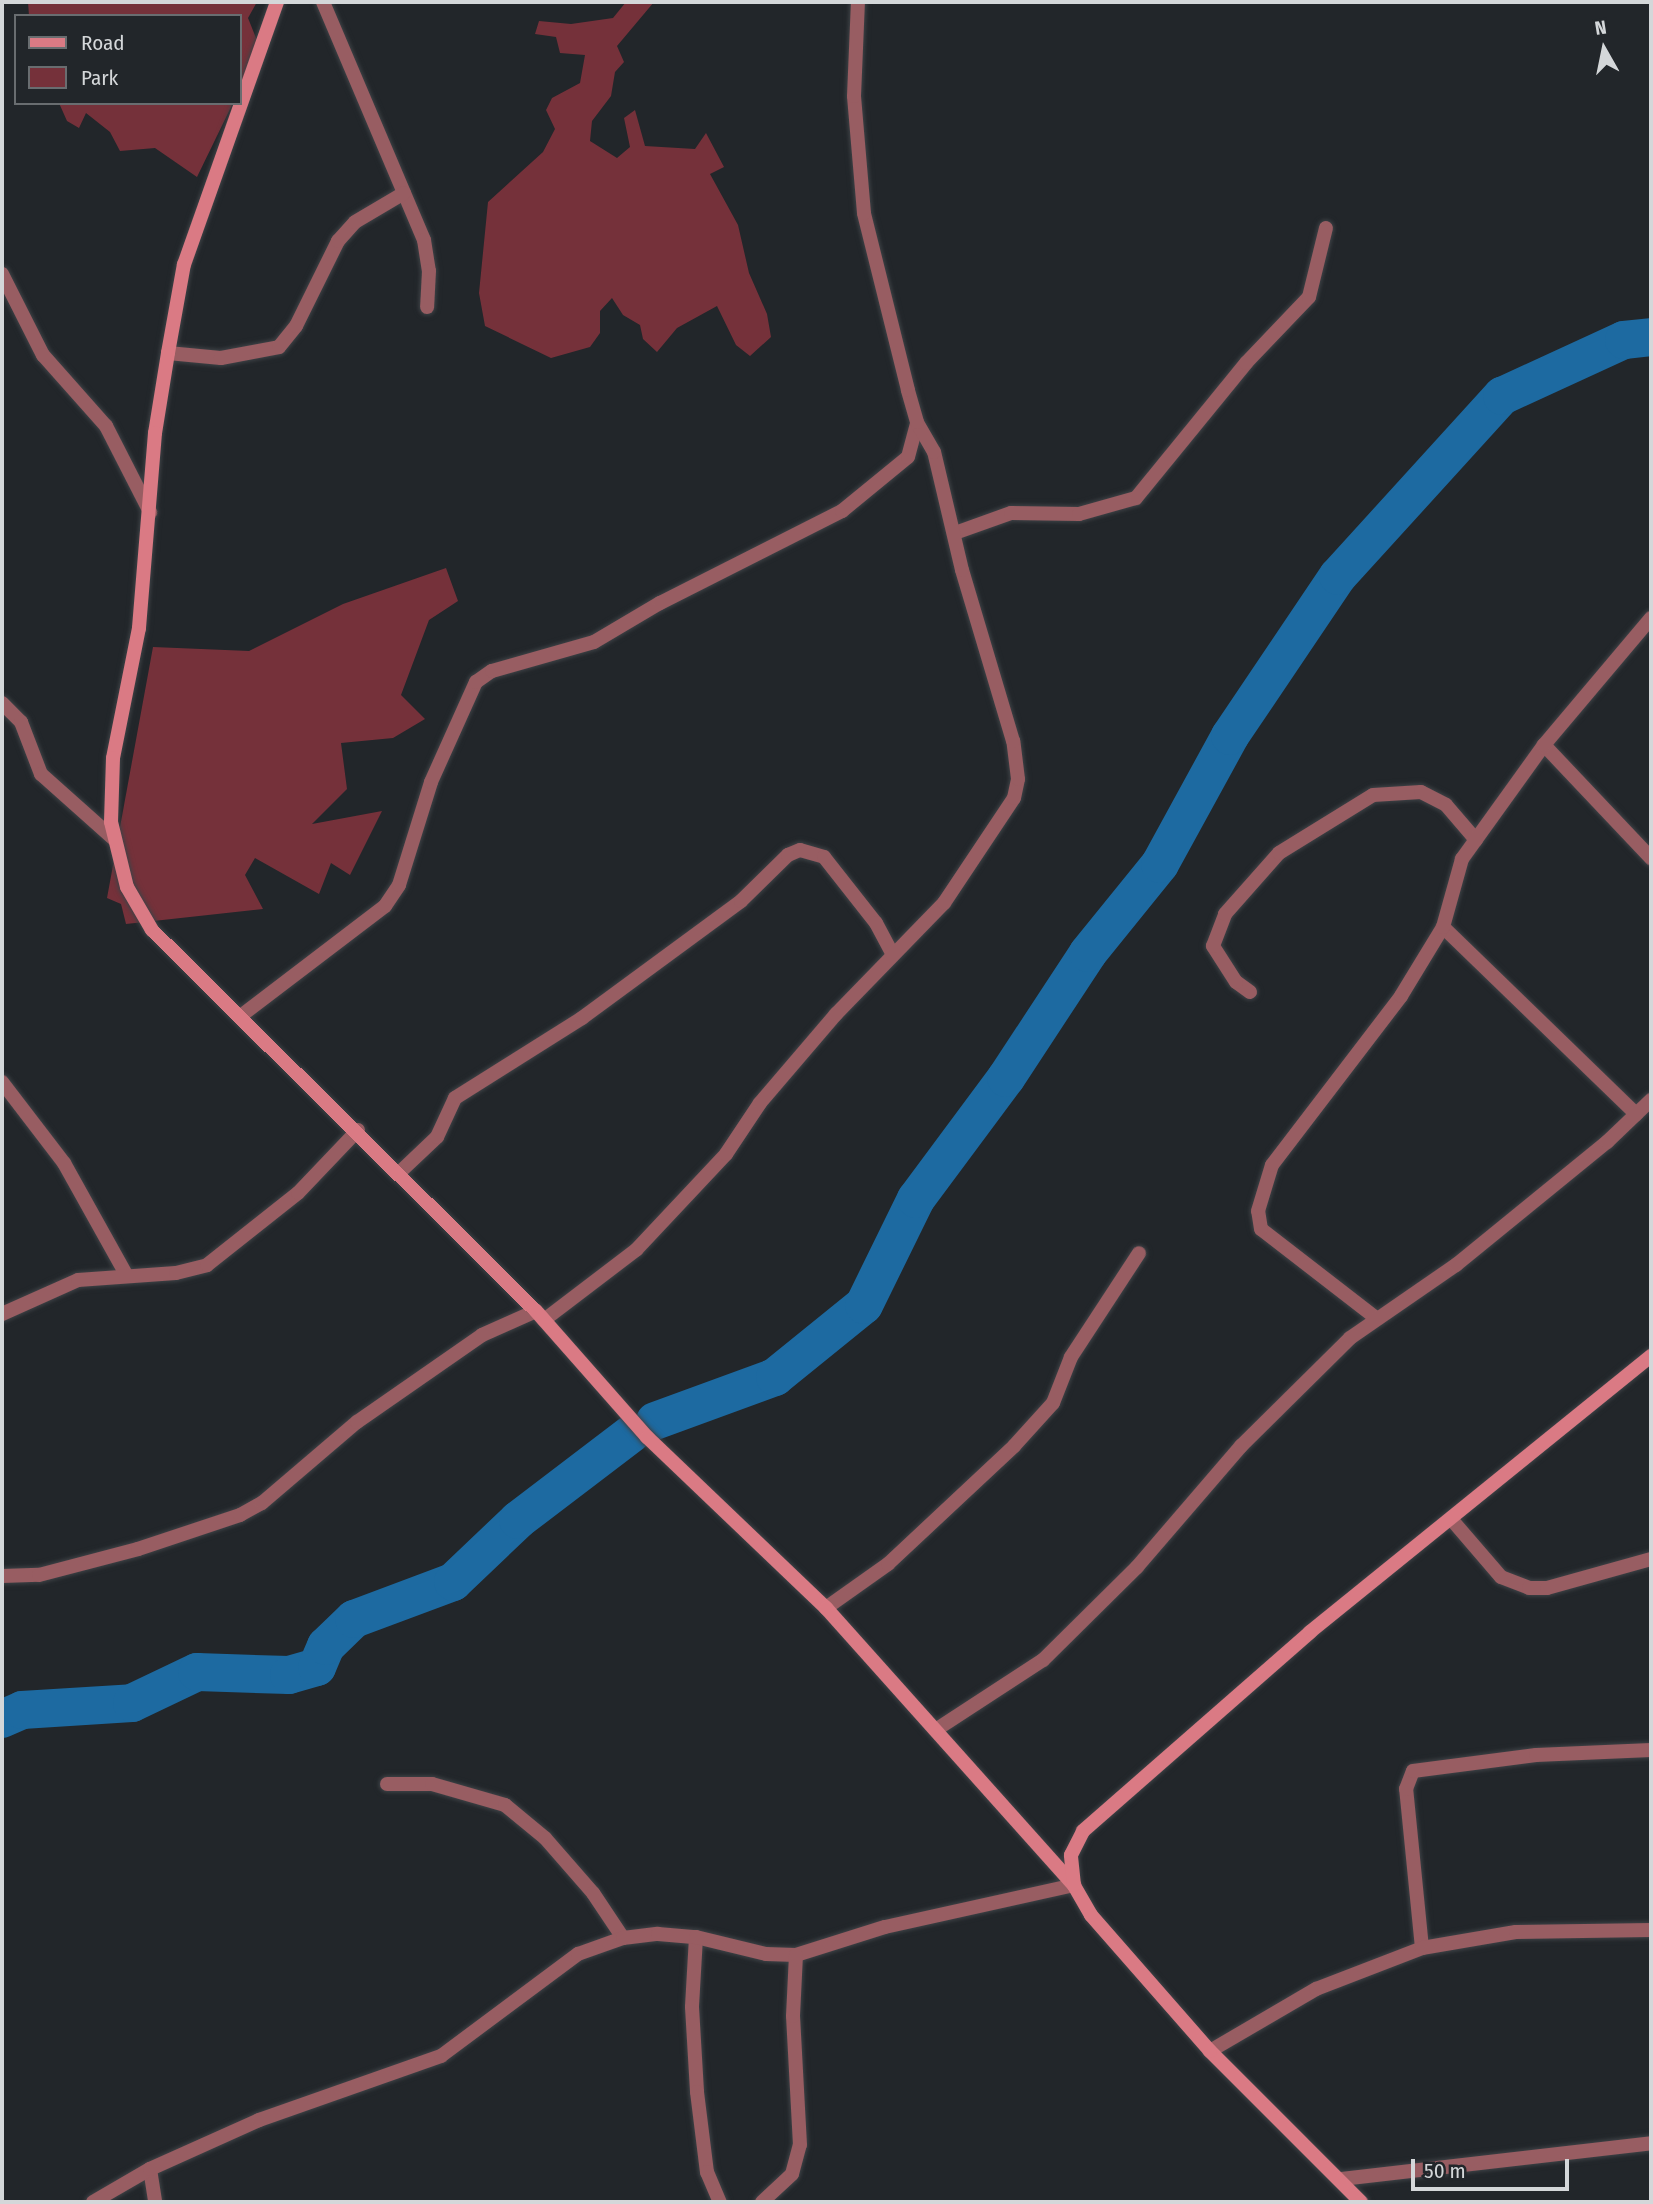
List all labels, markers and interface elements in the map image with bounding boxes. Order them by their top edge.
legend [14,14,242,105]
north arrow [1569,14,1639,84]
text: N [1593,16,1608,40]
text: Road [81,30,125,56]
text: Park [81,65,118,91]
scale bar [1415,2144,1572,2188]
text: 50 m [1424,2158,1466,2184]

